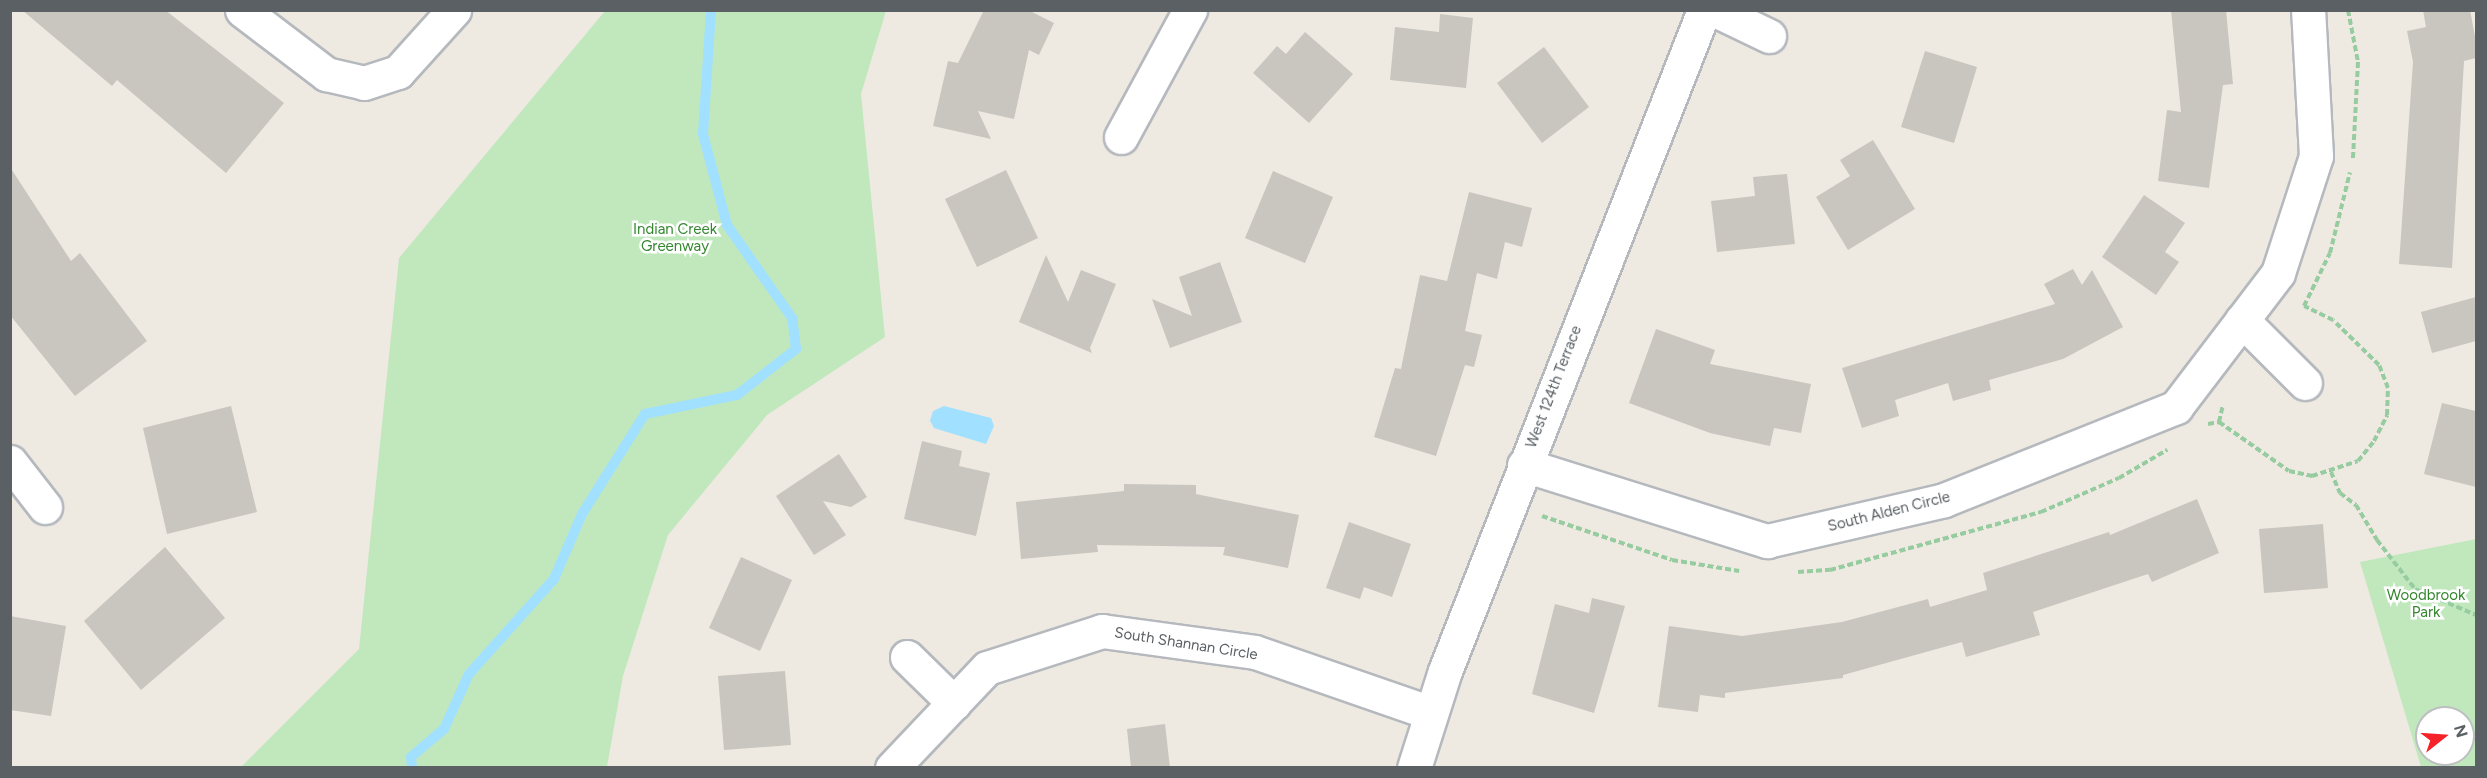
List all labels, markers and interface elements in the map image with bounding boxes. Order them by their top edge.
park label: Indian Creek Greenway [633,220,717,255]
street label: West 124th Terrace [1522,323,1586,451]
street label: South Alden Circle [1826,488,1952,536]
park label: Woodbrook Park [2387,586,2465,621]
street label: South Shannan Circle [1113,624,1259,664]
north arrow [2415,706,2475,766]
text: N [2450,722,2472,740]

